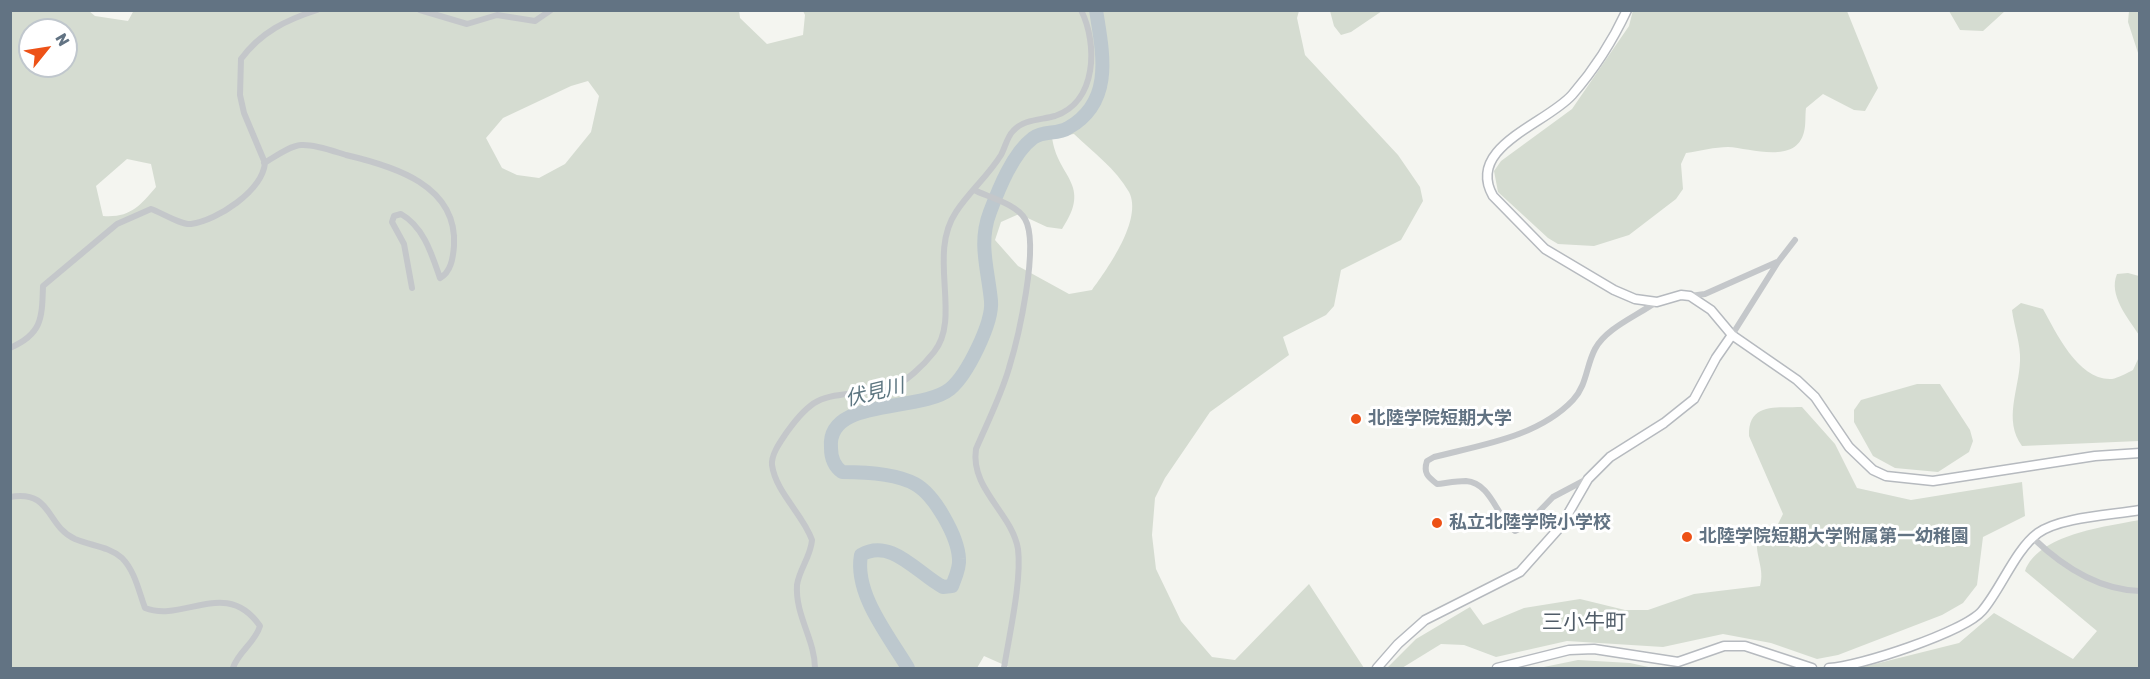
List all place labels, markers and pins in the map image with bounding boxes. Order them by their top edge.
place label: 北陸学院短期大学 [1368,408,1512,430]
marker: 北陸学院短期大学 [1349,412,1363,426]
place label: 私立北陸学院小学校 [1449,512,1611,534]
marker: 私立北陸学院小学校 [1430,516,1444,530]
place label: 北陸学院短期大学附属第一幼稚園 [1699,526,1969,548]
marker: 北陸学院短期大学附属第一幼稚園 [1680,530,1694,544]

